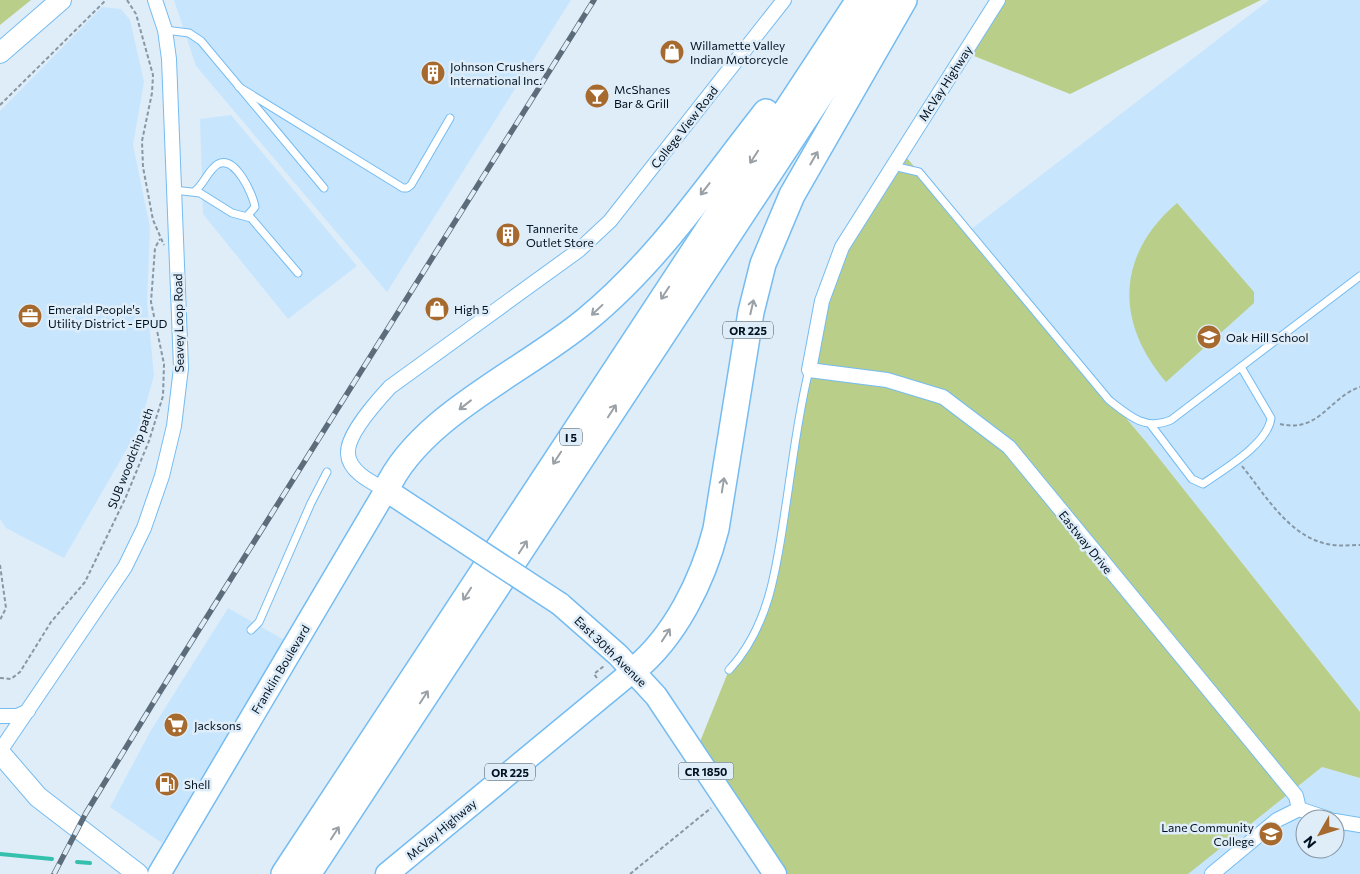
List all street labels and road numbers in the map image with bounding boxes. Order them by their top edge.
street label: McVay Highway [915,43,975,123]
street label: College View Road [648,83,720,171]
street label: Seavey Loop Road [170,273,186,373]
road number: OR 225 [723,322,773,338]
street label: SUB woodchip path [104,406,156,510]
road number: I 5 [560,428,582,446]
street label: Eastway Drive [1056,508,1116,576]
street label: East 30th Avenue [572,613,650,689]
street label: Franklin Boulevard [248,622,312,716]
road number: CR 1850 [678,762,734,779]
road number: OR 225 [485,764,535,780]
street label: McVay Highway [403,796,479,862]

